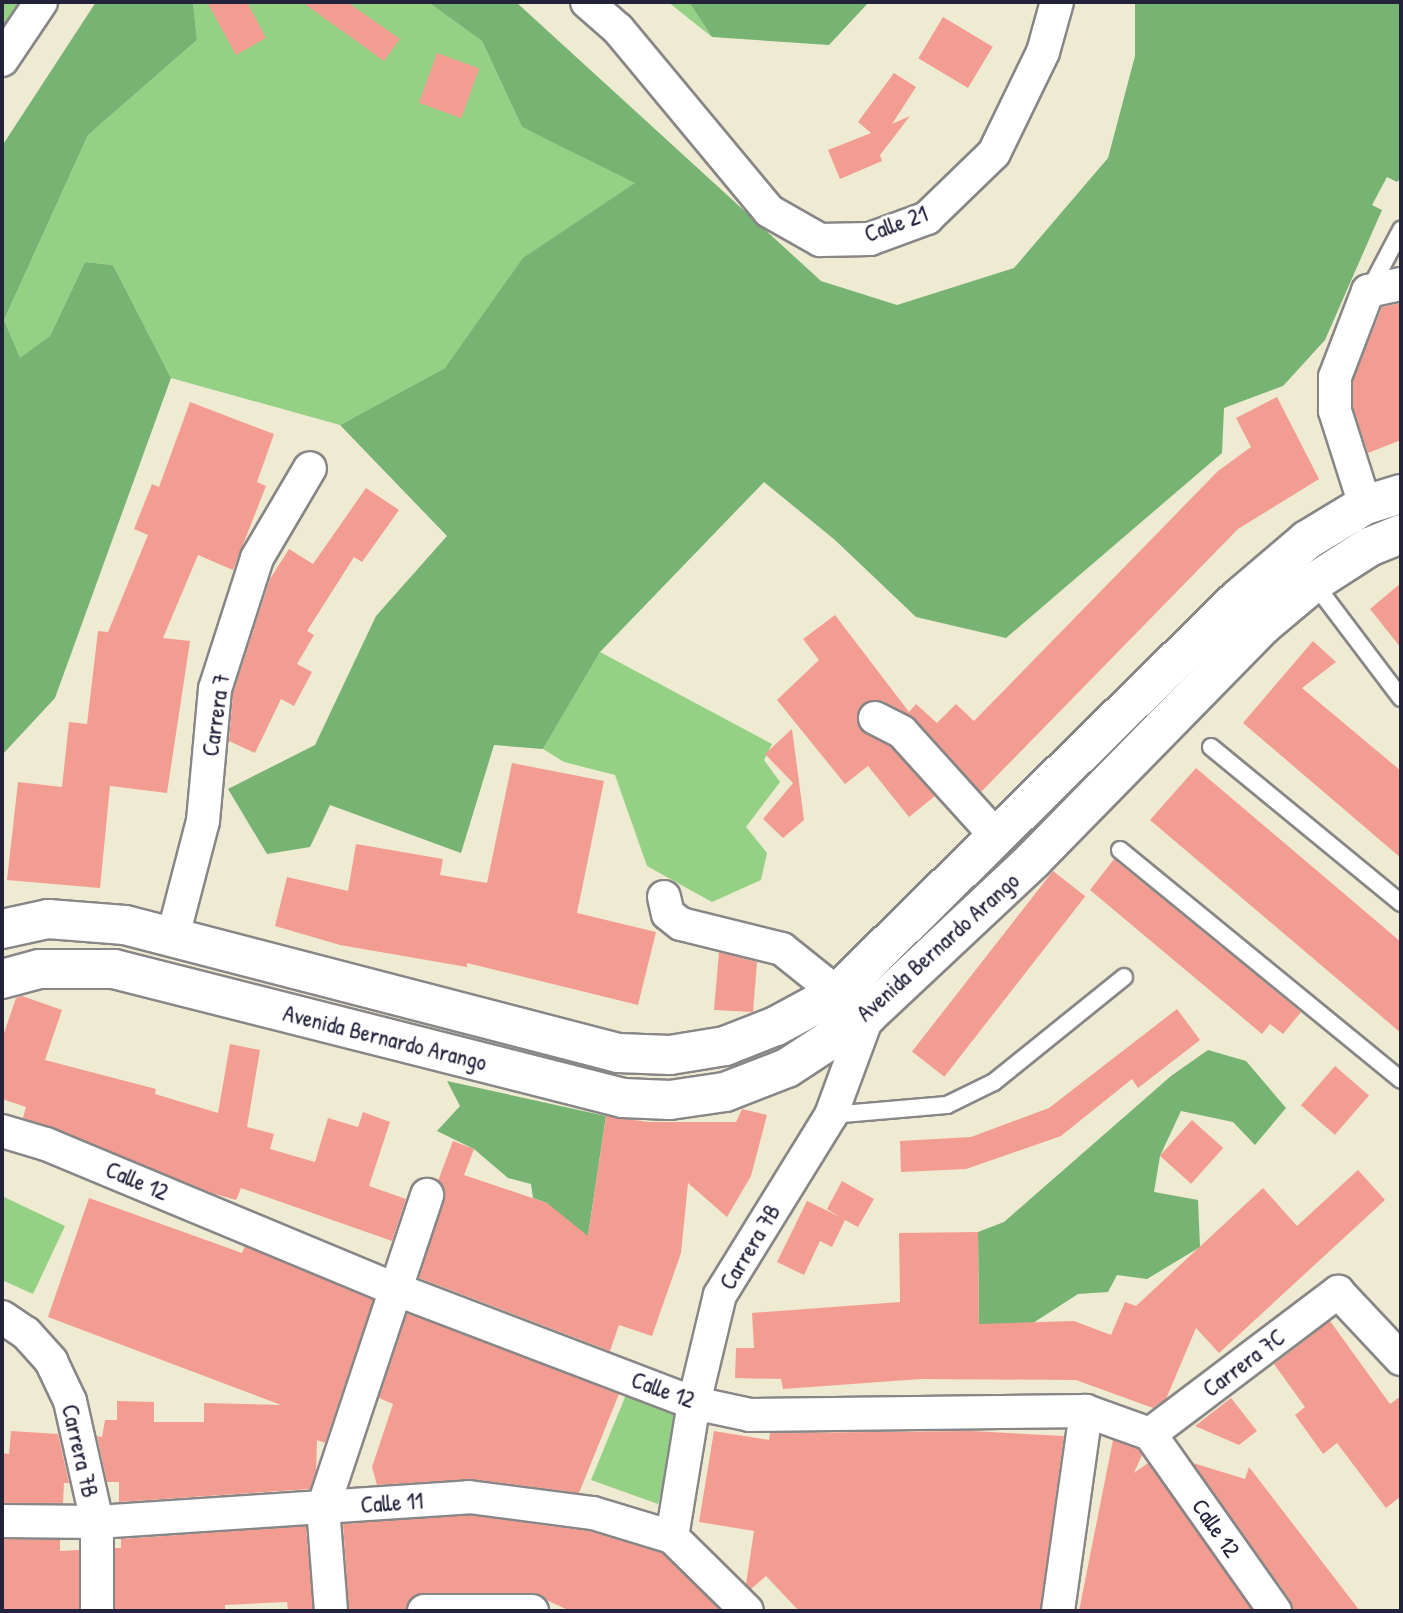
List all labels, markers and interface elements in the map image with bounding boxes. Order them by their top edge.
street label: Calle 21 [861,200,931,248]
street label: Carrera 7 [197,672,235,758]
street label: Avenida Bernardo Arango [851,867,1025,1027]
street label: Avenida Bernardo Arango [280,999,490,1077]
street label: Calle 12 [102,1156,172,1206]
street label: Carrera 7B [714,1199,786,1295]
street label: Carrera 7C [1198,1323,1290,1403]
street label: Calle 12 [628,1366,698,1414]
street label: Carrera 7B [56,1402,104,1500]
street label: Calle 11 [360,1487,424,1519]
street label: Calle 12 [1186,1493,1246,1563]

